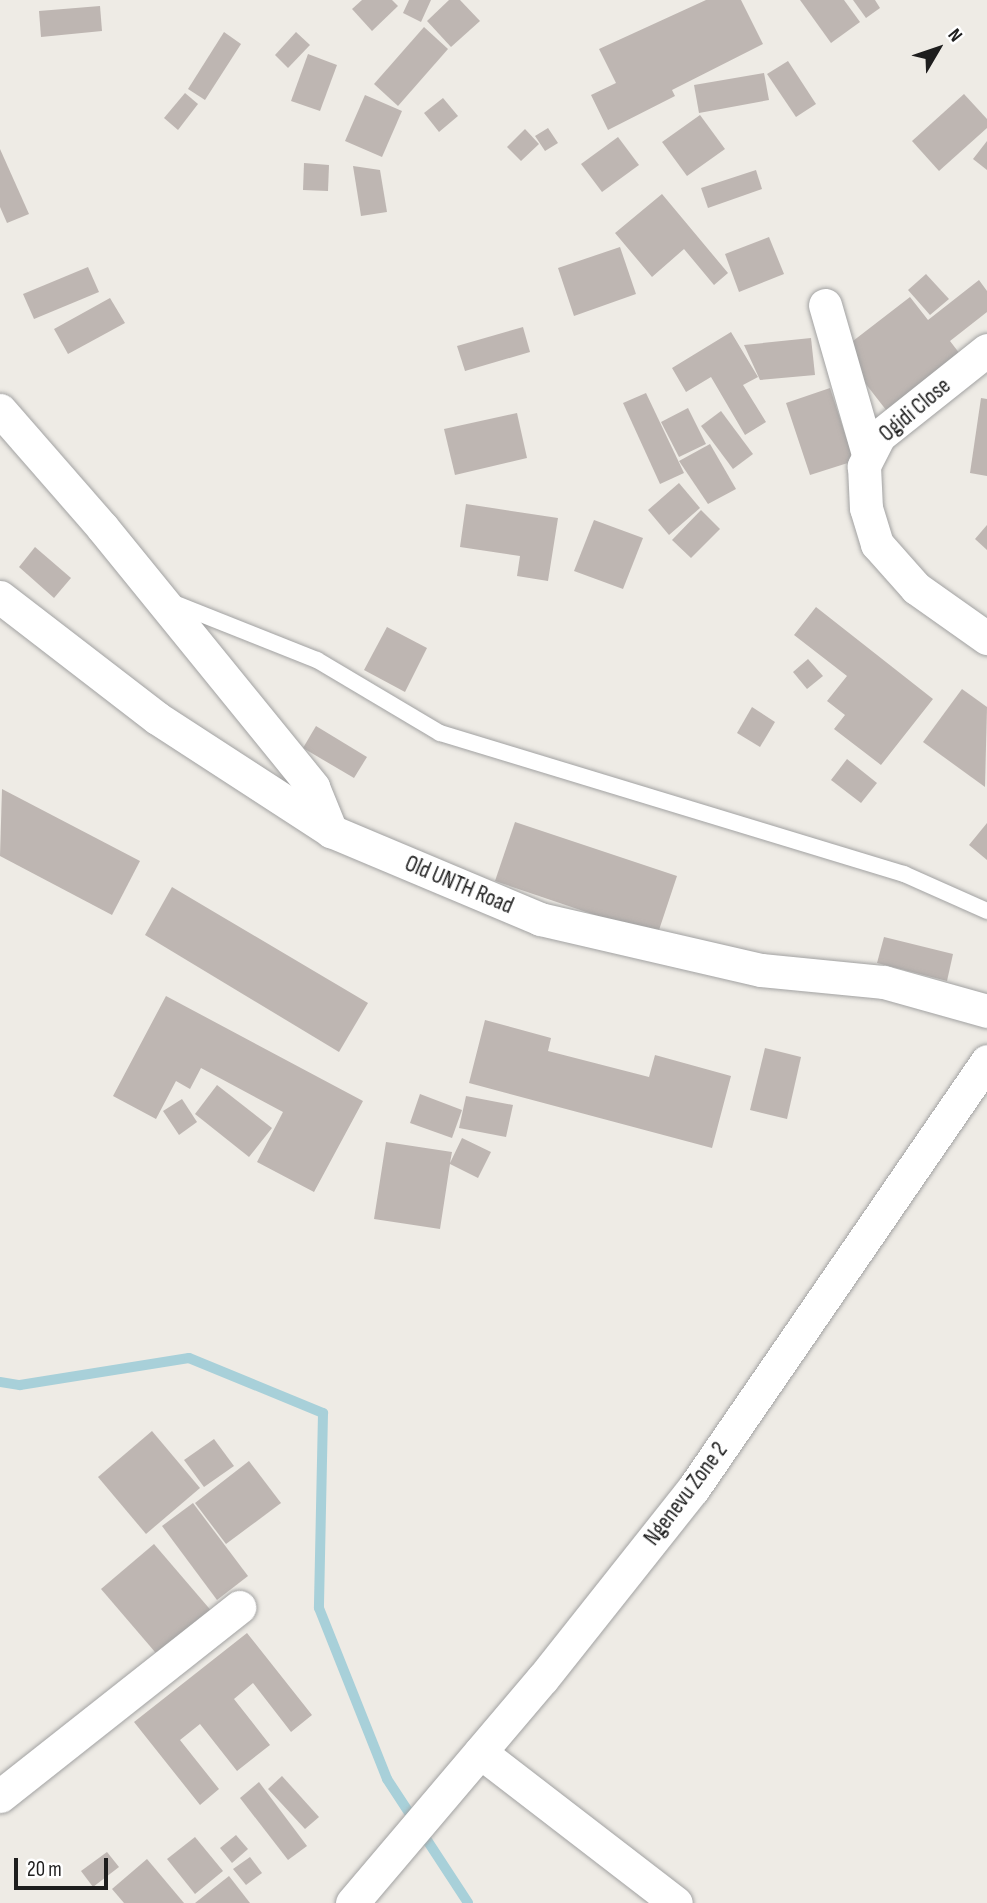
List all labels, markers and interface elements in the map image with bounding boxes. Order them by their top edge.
north arrow [903,14,973,84]
text: N [943,24,967,47]
street label: Ogidi Close [874,372,956,448]
street label: Old UNTH Road [401,850,517,920]
street label: Ngenevu Zone 2 [638,1437,734,1551]
scale bar [18,1843,112,1887]
text: 20 m [27,1857,62,1882]

